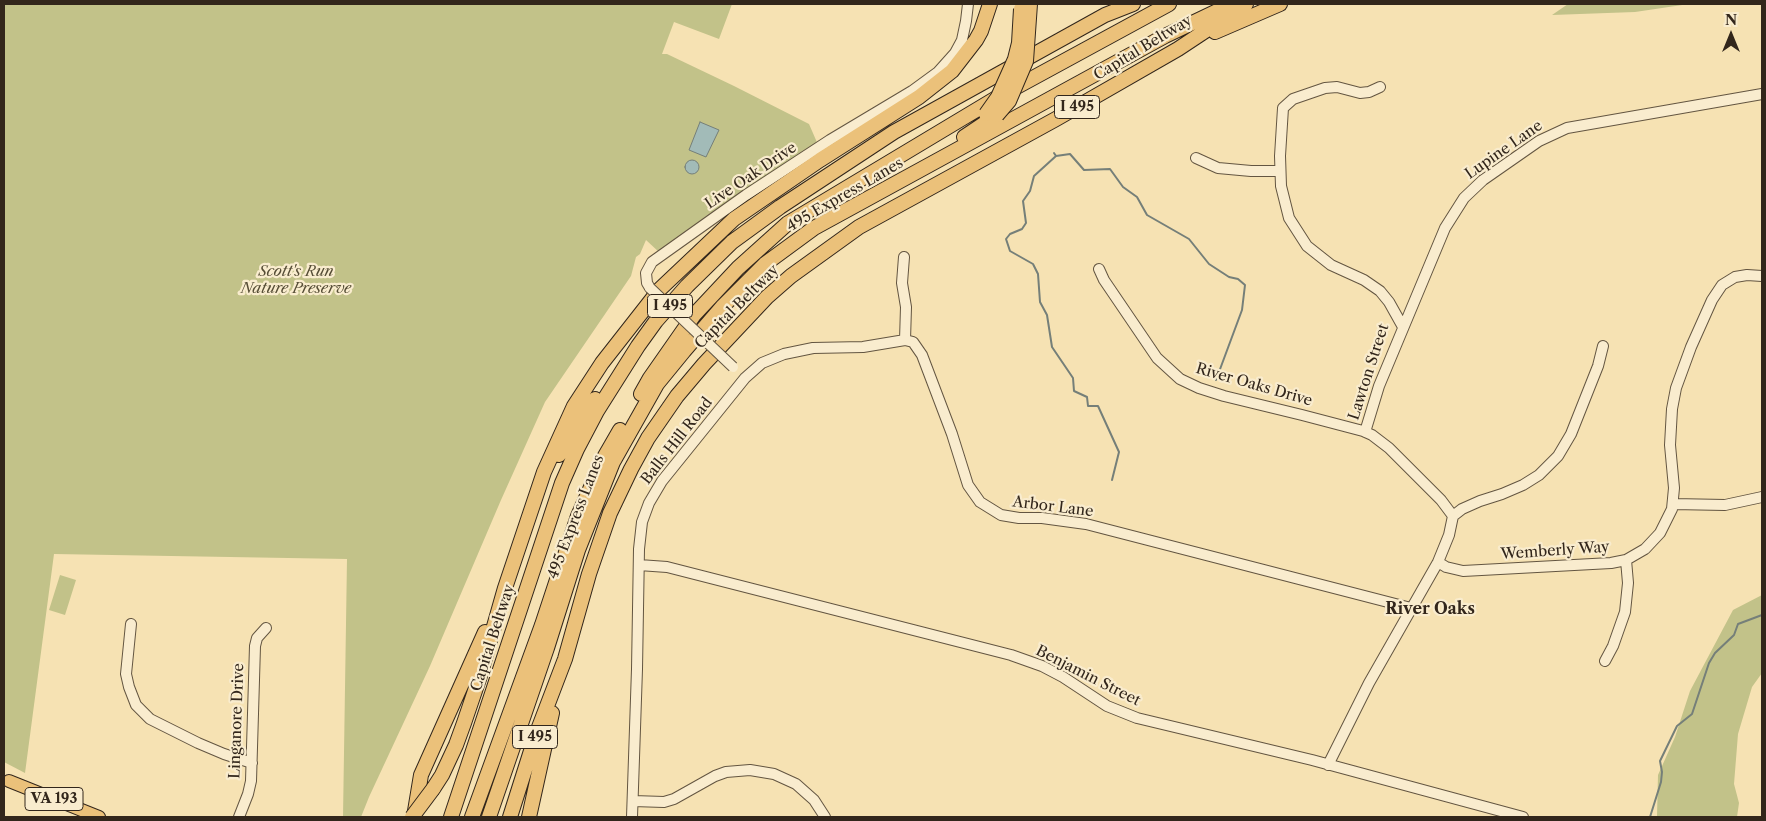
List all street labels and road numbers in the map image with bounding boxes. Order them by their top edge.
street label: Capital Beltway [1091,12,1195,84]
road number: I 495 [1054,95,1100,118]
street label: Lupine Lane [1462,117,1546,183]
street label: Live Oak Drive [702,139,800,213]
street label: 495 Express Lanes [784,154,906,236]
street label: Capital Beltway [691,261,783,353]
road number: I 495 [648,294,692,318]
street label: Lawton Street [1345,322,1393,422]
street label: River Oaks Drive [1194,360,1314,410]
street label: Balls Hill Road [638,394,716,488]
street label: 495 Express Lanes [544,452,608,582]
street label: Arbor Lane [1011,493,1095,521]
street label: Wemberly Way [1500,538,1610,564]
street label: Capital Beltway [467,582,519,694]
street label: Benjamin Street [1033,642,1143,710]
street label: Linganore Drive [226,663,248,779]
road number: I 495 [512,726,558,749]
road number: VA 193 [25,788,83,811]

